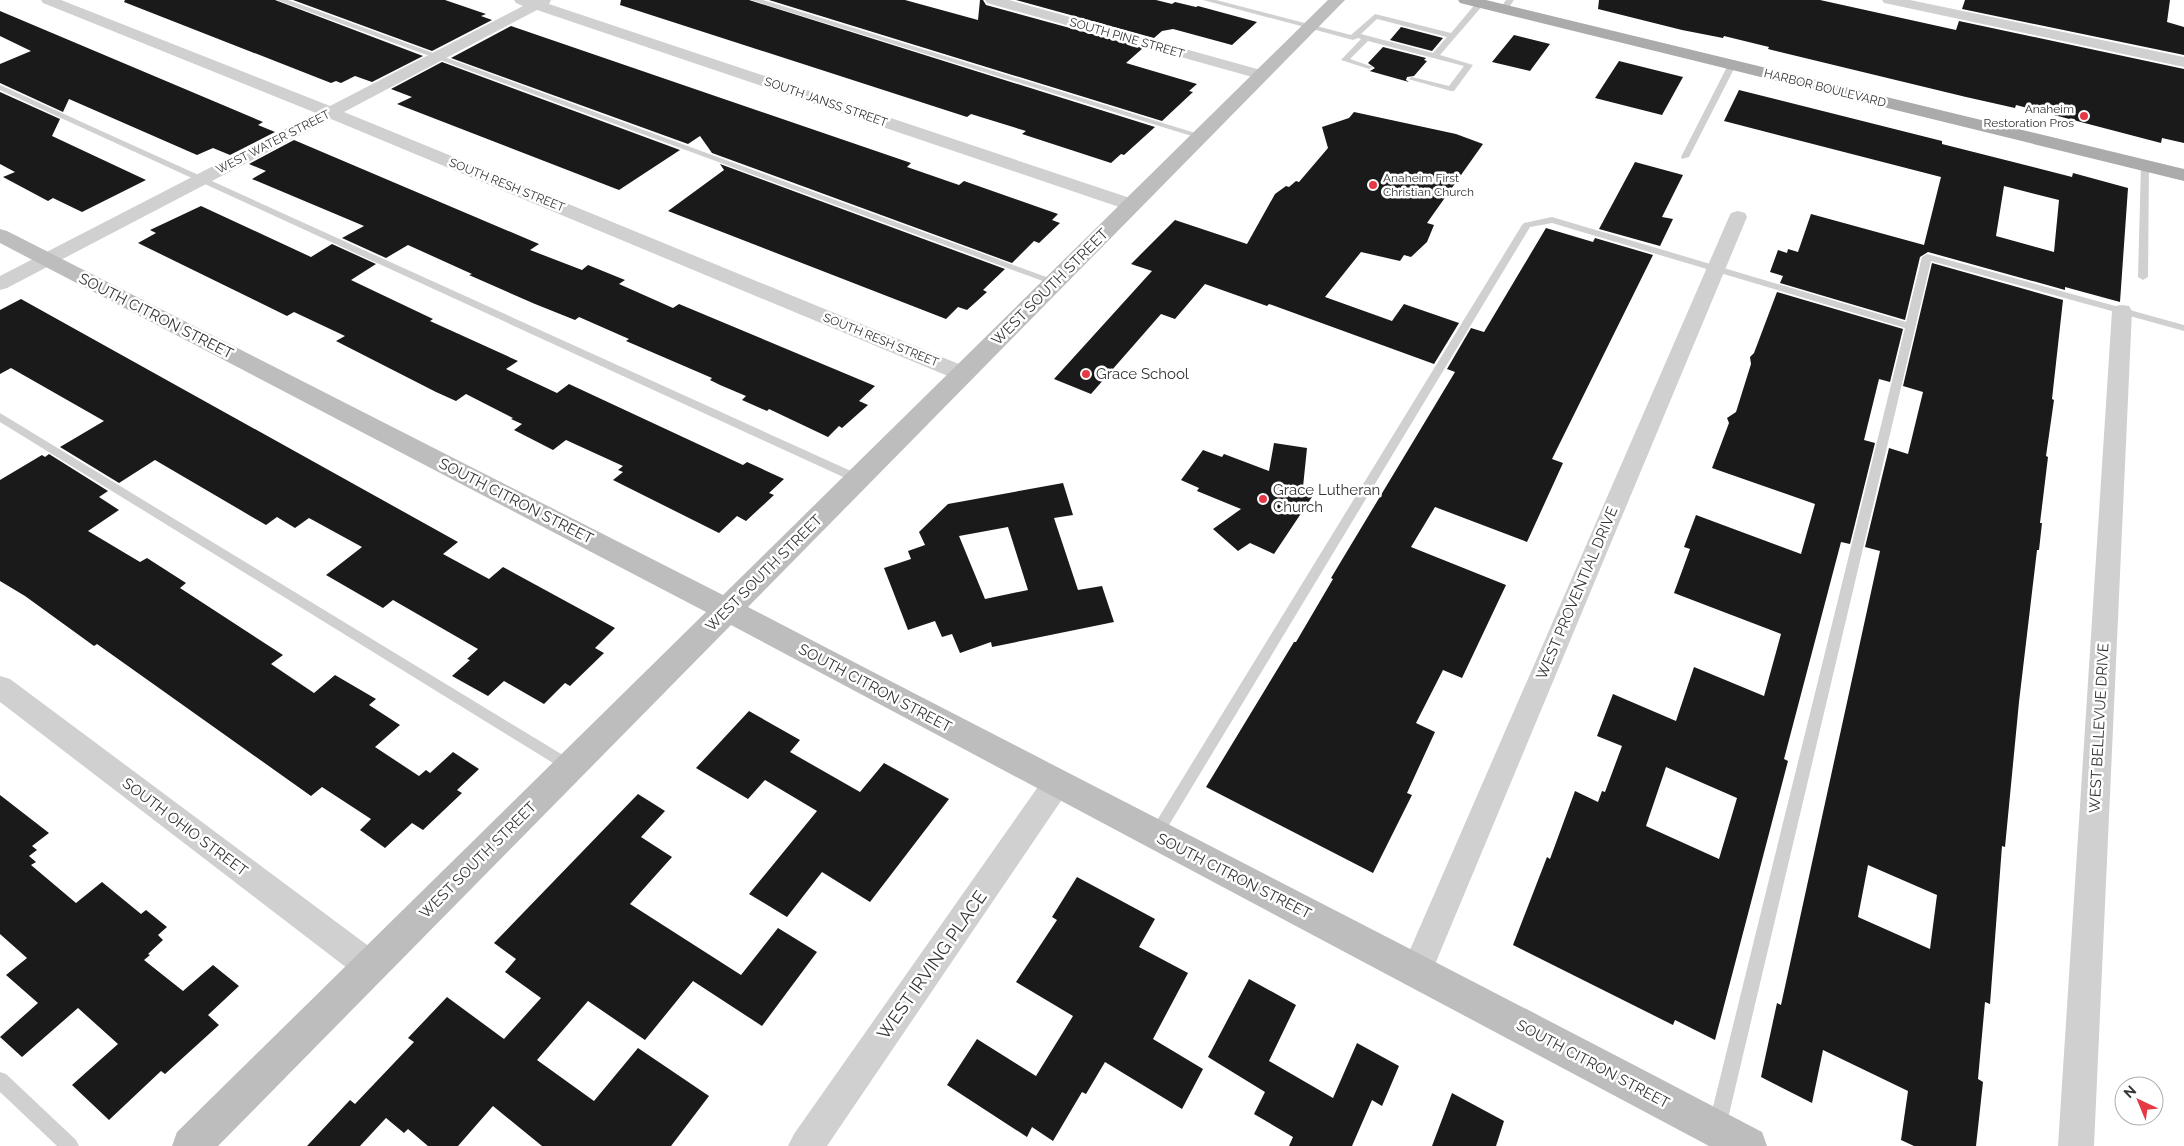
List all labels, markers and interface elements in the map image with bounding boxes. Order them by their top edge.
street label: SOUTH PINE STREET [1068,15,1187,61]
street label: HARBOR BOULEVARD [1763,66,1888,110]
street label: SOUTH JANSS STREET [763,74,890,130]
place label: Anaheim Restoration Pros [1984,102,2074,130]
street label: WEST WATER STREET [214,107,333,177]
marker: Anaheim Restoration Pros [2078,110,2090,122]
street label: SOUTH RESH STREET [447,155,567,215]
place label: Anaheim First Christian Church [1383,171,1474,199]
marker: Anaheim First Christian Church [1367,179,1379,191]
street label: WEST SOUTH STREET [988,225,1112,349]
street label: SOUTH CITRON STREET [76,269,236,363]
street label: SOUTH RESH STREET [821,310,941,370]
place label: Grace School [1096,365,1190,383]
marker: Grace School [1080,368,1092,380]
street label: SOUTH CITRON STREET [436,454,596,548]
place label: Grace Lutheran Church [1273,481,1380,516]
marker: Grace Lutheran Church [1257,493,1269,505]
street label: WEST PROVENTIAL DRIVE [1532,504,1622,682]
street label: WEST SOUTH STREET [702,511,826,635]
street label: SOUTH CITRON STREET [795,640,955,736]
street label: WEST BELLEVUE DRIVE [2086,643,2112,813]
street label: SOUTH OHIO STREET [119,774,251,880]
street label: WEST SOUTH STREET [416,798,540,922]
street label: SOUTH CITRON STREET [1154,829,1314,923]
street label: WEST IRVING PLACE [872,886,991,1043]
street label: SOUTH CITRON STREET [1513,1016,1673,1112]
north arrow [2114,1076,2164,1126]
text: N [2121,1082,2139,1101]

